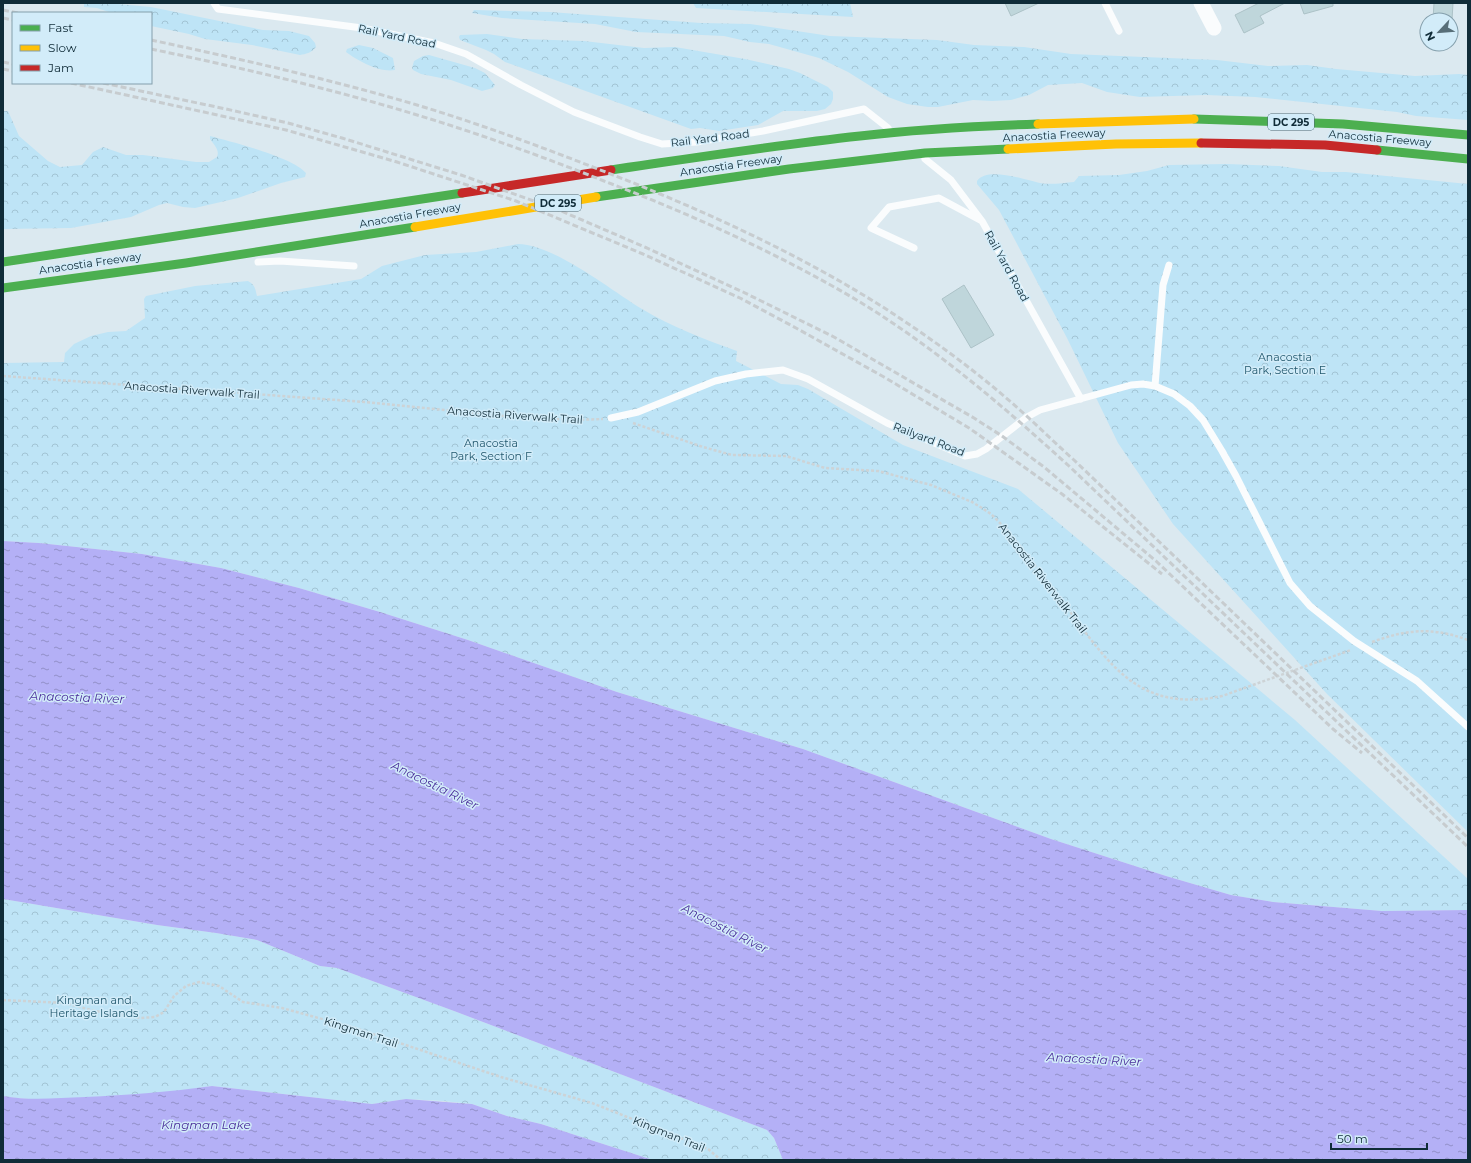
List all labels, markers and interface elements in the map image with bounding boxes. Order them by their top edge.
legend [12,12,152,84]
north arrow [1419,12,1459,52]
text: Fast [48,20,73,35]
street label: Rail Yard Road [357,21,437,51]
text: N [1422,29,1438,43]
text: Slow [48,40,77,55]
text: Jam [47,60,74,75]
road number: DC 295 [1268,114,1314,130]
street label: Anacostia Freeway [1002,125,1106,145]
street label: Rail Yard Road [670,126,750,150]
street label: Anacostia Freeway [1328,127,1432,149]
street label: Anacostia Freeway [679,151,783,179]
road number: DC 295 [535,195,581,211]
street label: Anacostia Freeway [358,199,462,231]
street label: Rail Yard Road [982,228,1032,304]
street label: Anacostia Freeway [38,249,142,277]
park label: Anacostia Park, Section E [1244,350,1326,377]
street label: Anacostia Riverwalk Trail [124,378,260,402]
street label: Anacostia Riverwalk Trail [447,403,583,427]
street label: Railyard Road [891,419,967,459]
park label: Anacostia Park, Section F [450,436,532,463]
street label: Anacostia Riverwalk Trail [996,520,1090,636]
water label: Anacostia River [28,688,125,706]
water label: Anacostia River [388,757,481,813]
water label: Anacostia River [679,899,771,956]
park label: Kingman and Heritage Islands [50,993,139,1020]
street label: Kingman Trail [322,1013,400,1051]
water label: Anacostia River [1045,1049,1142,1069]
street label: Kingman Trail [631,1113,707,1155]
water label: Kingman Lake [161,1117,251,1132]
scale bar [1331,1125,1427,1151]
text: 50 m [1337,1131,1368,1146]

